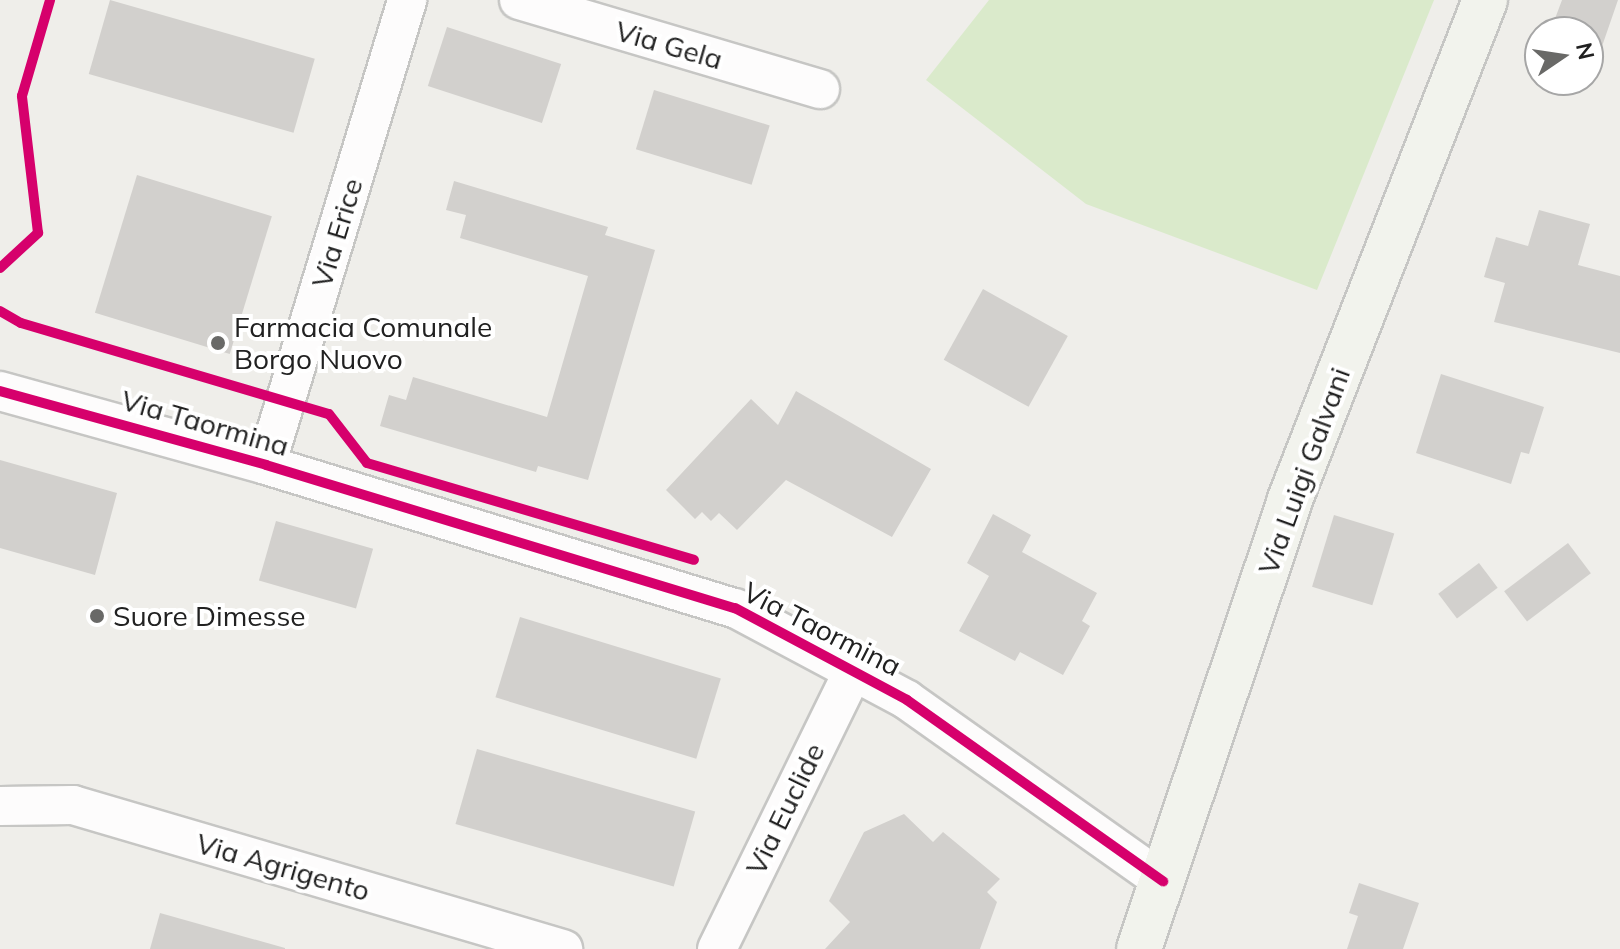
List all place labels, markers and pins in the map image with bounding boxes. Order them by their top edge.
place label: Farmacia Comunale Borgo Nuovo [234,310,492,376]
marker: Farmacia Comunale Borgo Nuovo [209,334,227,352]
place label: Suore Dimesse [113,599,306,633]
marker: Suore Dimesse [88,607,106,625]

